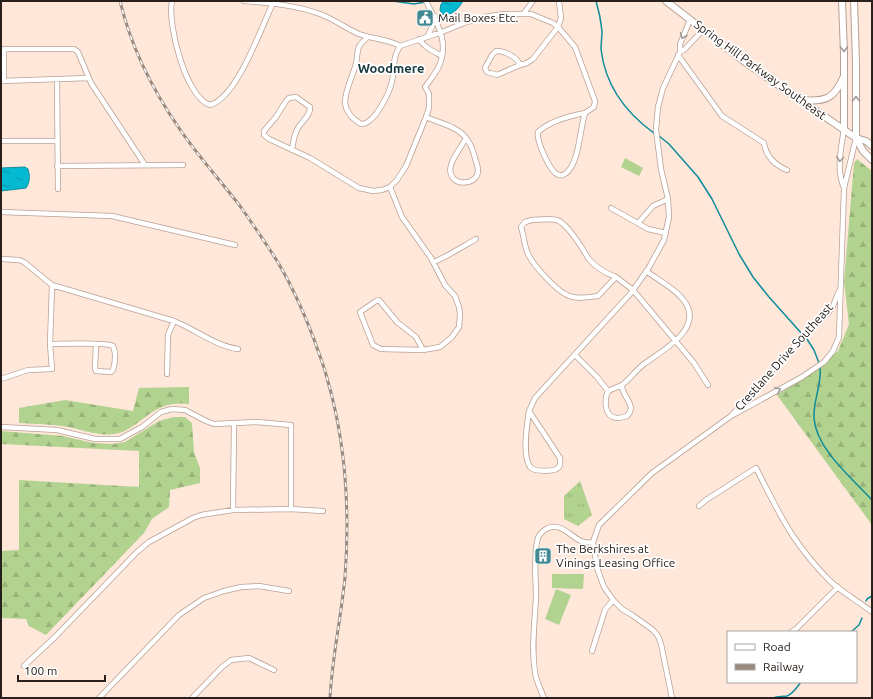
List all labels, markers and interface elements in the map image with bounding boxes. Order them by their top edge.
public building icon: Mail Boxes Etc. [415,8,435,28]
place label: Mail Boxes Etc. [438,11,519,24]
street label: Spring Hill Parkway Southeast [692,17,829,122]
one-way arrow [680,32,688,39]
one-way arrow [840,46,848,52]
district label: Woodmere [358,61,424,75]
one-way arrow [852,96,860,102]
one-way arrow [836,156,845,162]
street label: Crestlane Drive Southeast [732,300,835,413]
one-way arrow [774,388,781,395]
place label: The Berkshires at Vinings Leasing Office [556,542,675,569]
building icon: The Berkshires at Vinings Leasing Office [533,546,553,566]
legend [727,631,857,683]
text: Road [763,640,791,653]
scale bar [18,657,105,683]
text: Railway [763,660,804,673]
text: 100 m [24,664,57,677]

